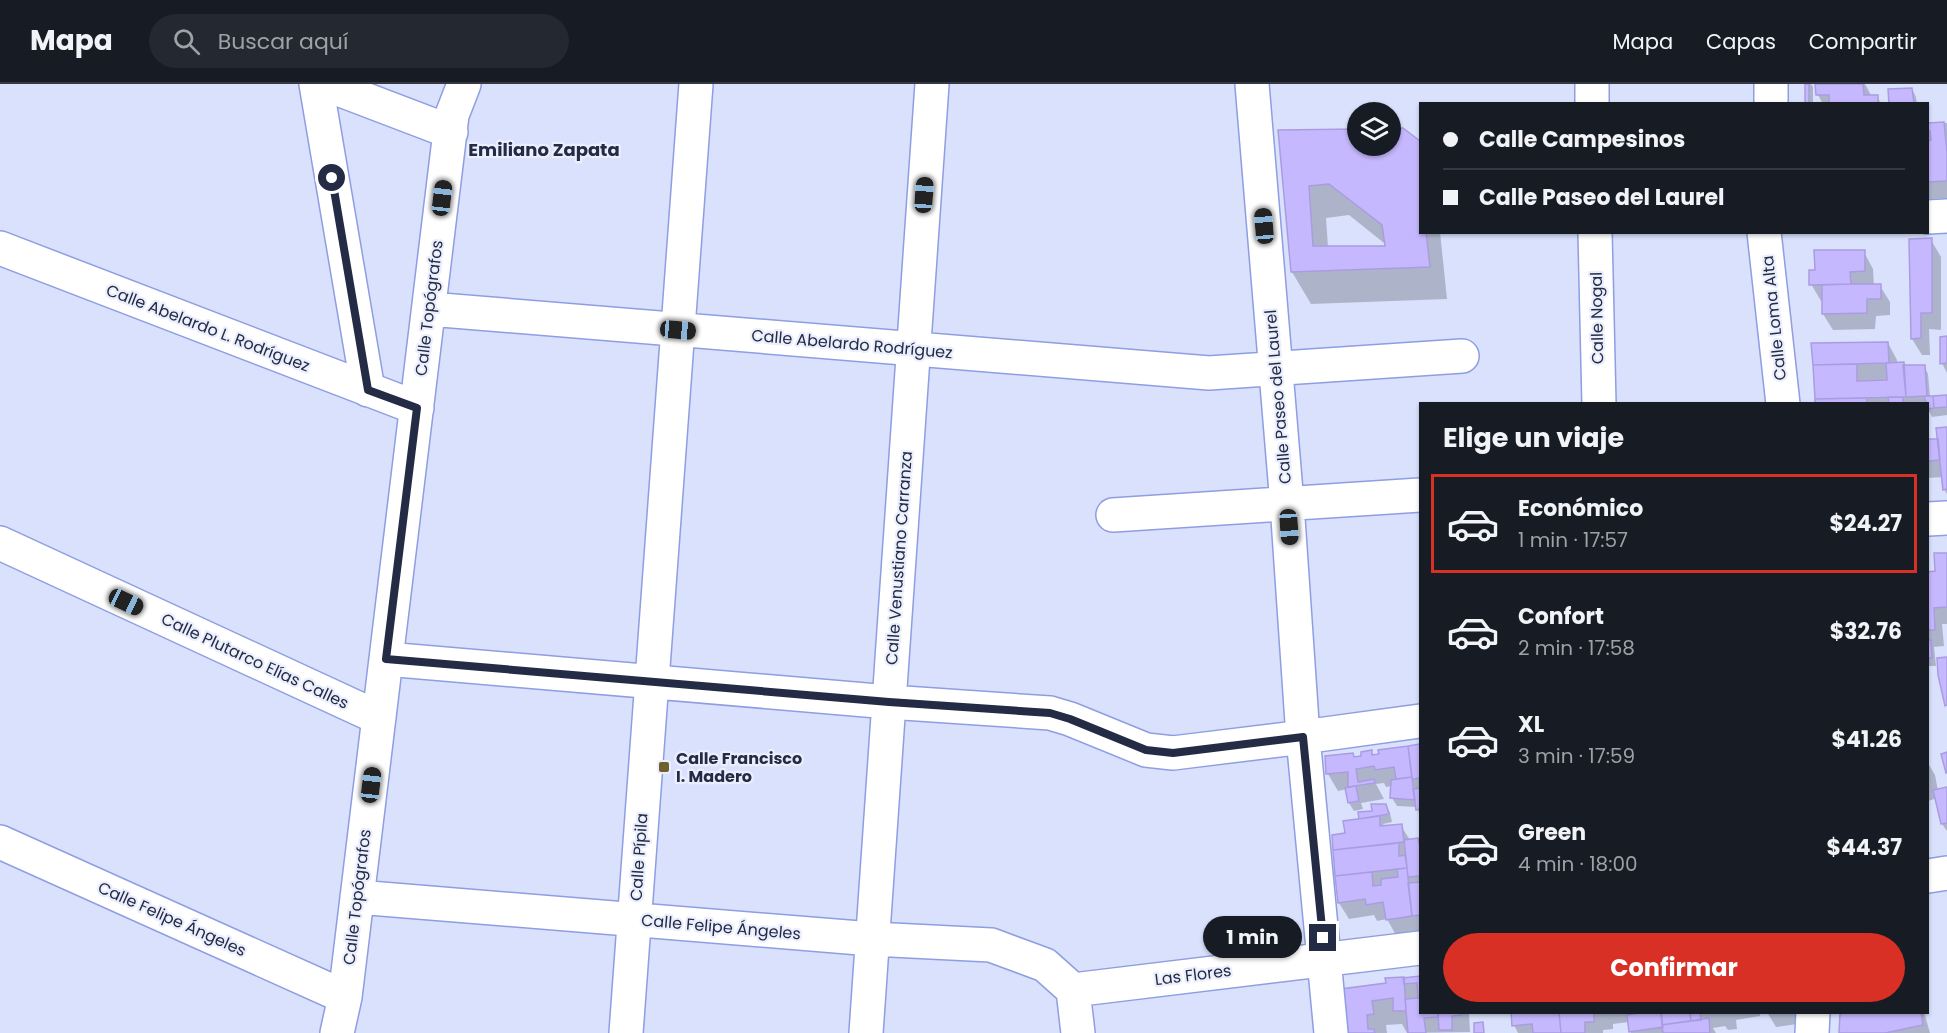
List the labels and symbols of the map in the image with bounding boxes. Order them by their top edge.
district label: Emiliano Zapata [468,137,620,162]
route start [318,164,345,191]
car [914,176,934,214]
car [431,179,453,217]
car [1253,207,1275,245]
street label: Calle Topógrafos [409,239,449,377]
street label: Calle Loma Alta [1756,254,1792,382]
street label: Calle Nogal [1585,272,1609,364]
street label: Calle Abelardo L. Rodríguez [103,279,313,377]
street label: Calle Paseo del Laurel [1259,309,1297,485]
car [659,319,697,341]
street label: Calle Abelardo Rodríguez [751,324,953,364]
street label: Calle Venustiano Carranza [880,450,918,666]
car [1279,508,1299,546]
car [106,586,146,618]
street label: Calle Plutarco Elías Calles [158,607,352,715]
place label: Calle Francisco I. Madero [676,747,802,788]
marker: Calle Francisco I. Madero [657,760,671,774]
car [360,766,382,804]
street label: Calle Pípila [624,812,654,902]
street label: Calle Topógrafos [337,828,377,966]
street label: Calle Felipe Ángeles [94,876,250,962]
street label: Calle Felipe Ángeles [640,909,802,945]
callout: 1 min [1203,917,1302,959]
route end [1309,924,1336,951]
street label: Las Flores [1153,959,1233,991]

